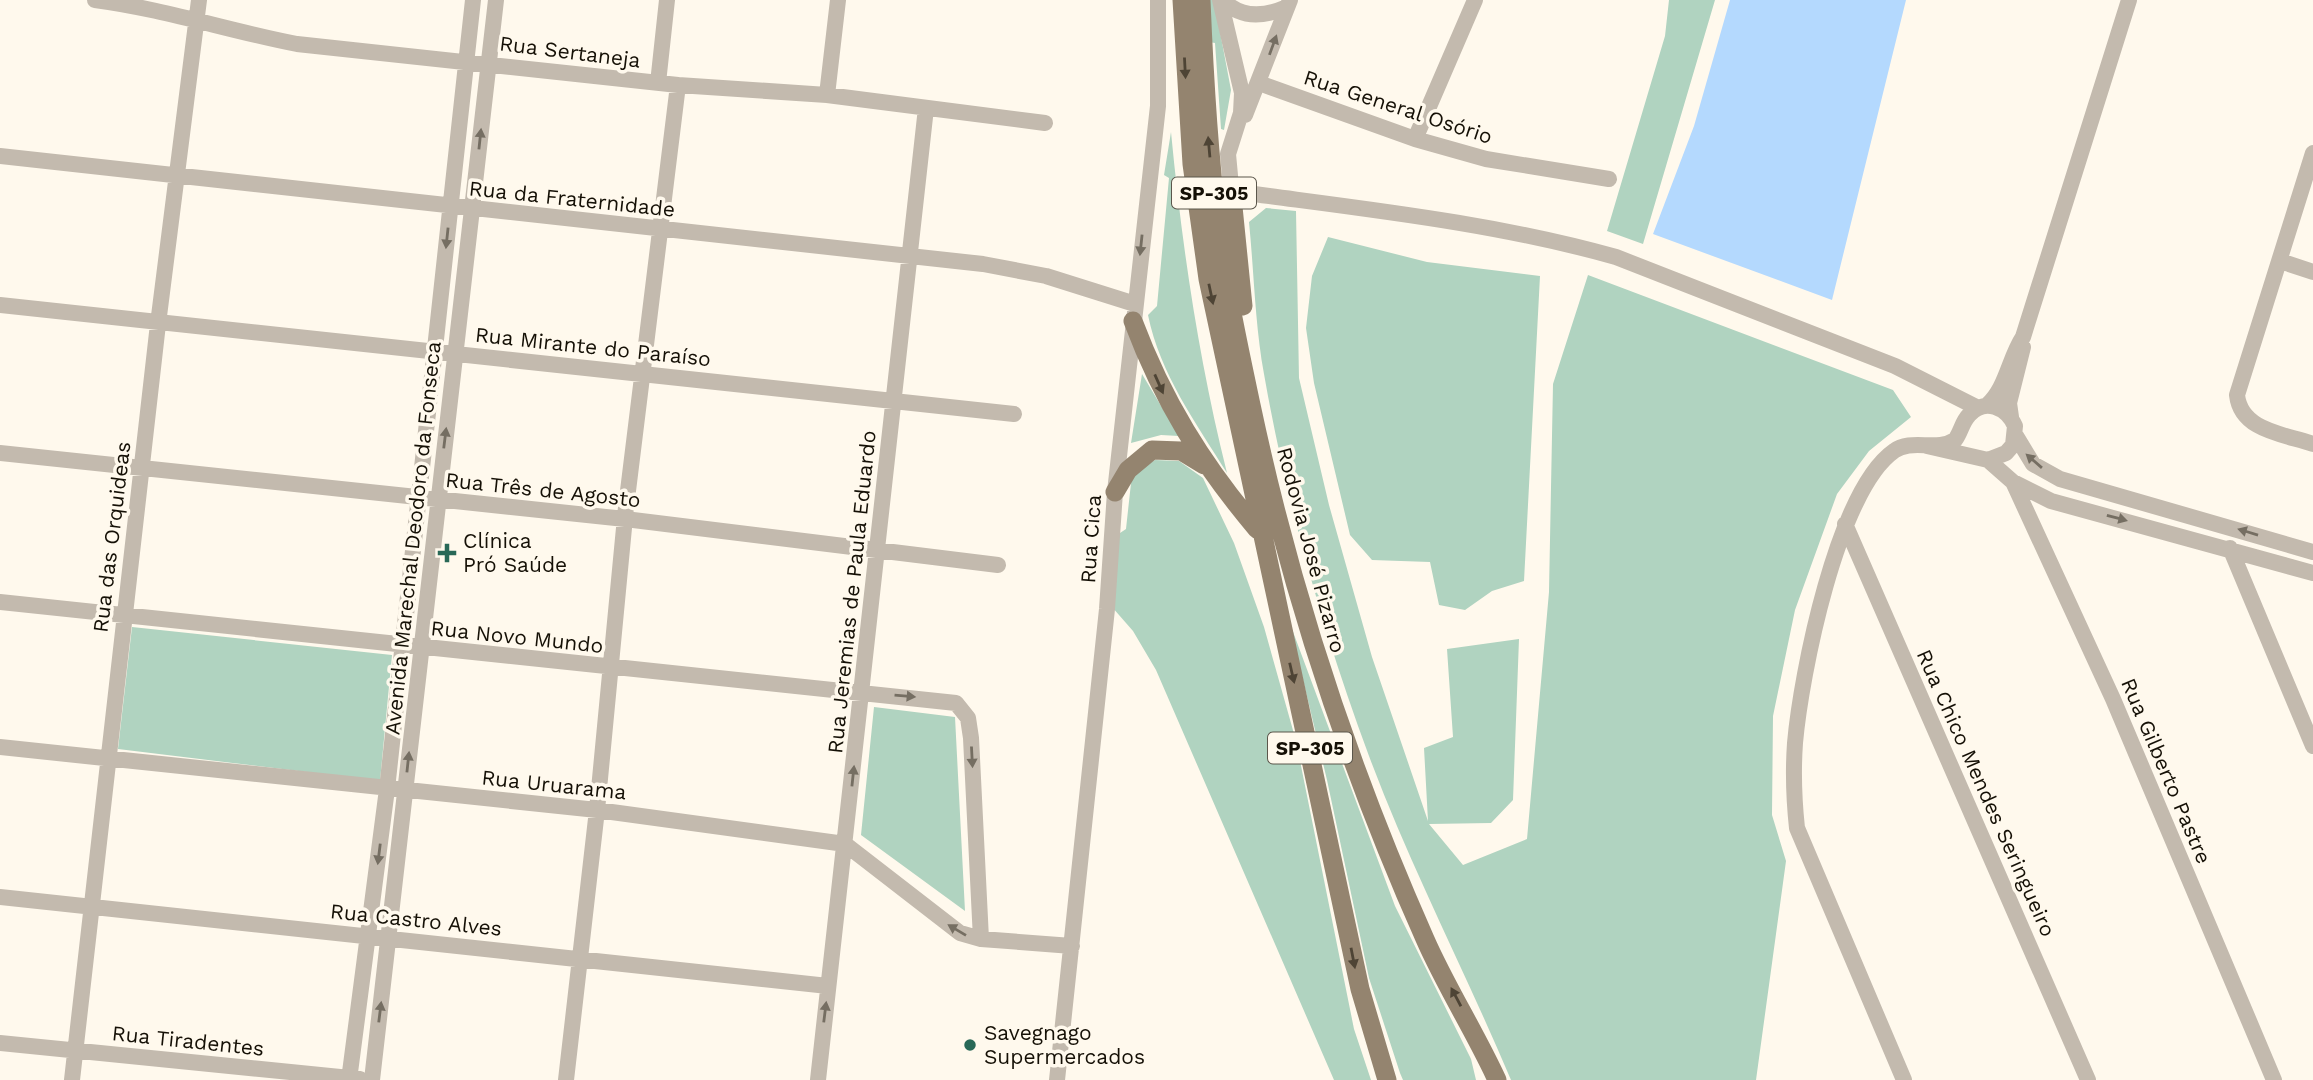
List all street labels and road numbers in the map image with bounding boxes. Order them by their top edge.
street label: Rua Sertaneja [498,30,642,73]
street label: Rua General Osório [1301,64,1496,149]
street label: Rua da Fraternidade [468,175,676,222]
road number: SP-305 [1172,178,1256,209]
street label: Rua Mirante do Paraíso [474,322,712,371]
street label: Avenida Marechal Deodoro da Fonseca [379,340,446,736]
street label: Rua Jeremias de Paula Eduardo [822,429,881,755]
street label: Rua das Orquideas [87,440,136,634]
street label: Rodovia José Pizarro [1272,444,1351,656]
street label: Rua Três de Agosto [444,467,642,512]
street label: Rua Cica [1075,494,1106,584]
street label: Rua Novo Mundo [430,615,605,658]
street label: Rua Chico Mendes Seringueiro [1912,645,2061,940]
street label: Rua Gilberto Pastre [2116,674,2217,867]
road number: SP-305 [1268,733,1352,764]
street label: Rua Uruarama [480,764,628,805]
street label: Rua Castro Alves [329,898,503,941]
street label: Rua Tiradentes [111,1020,265,1061]

